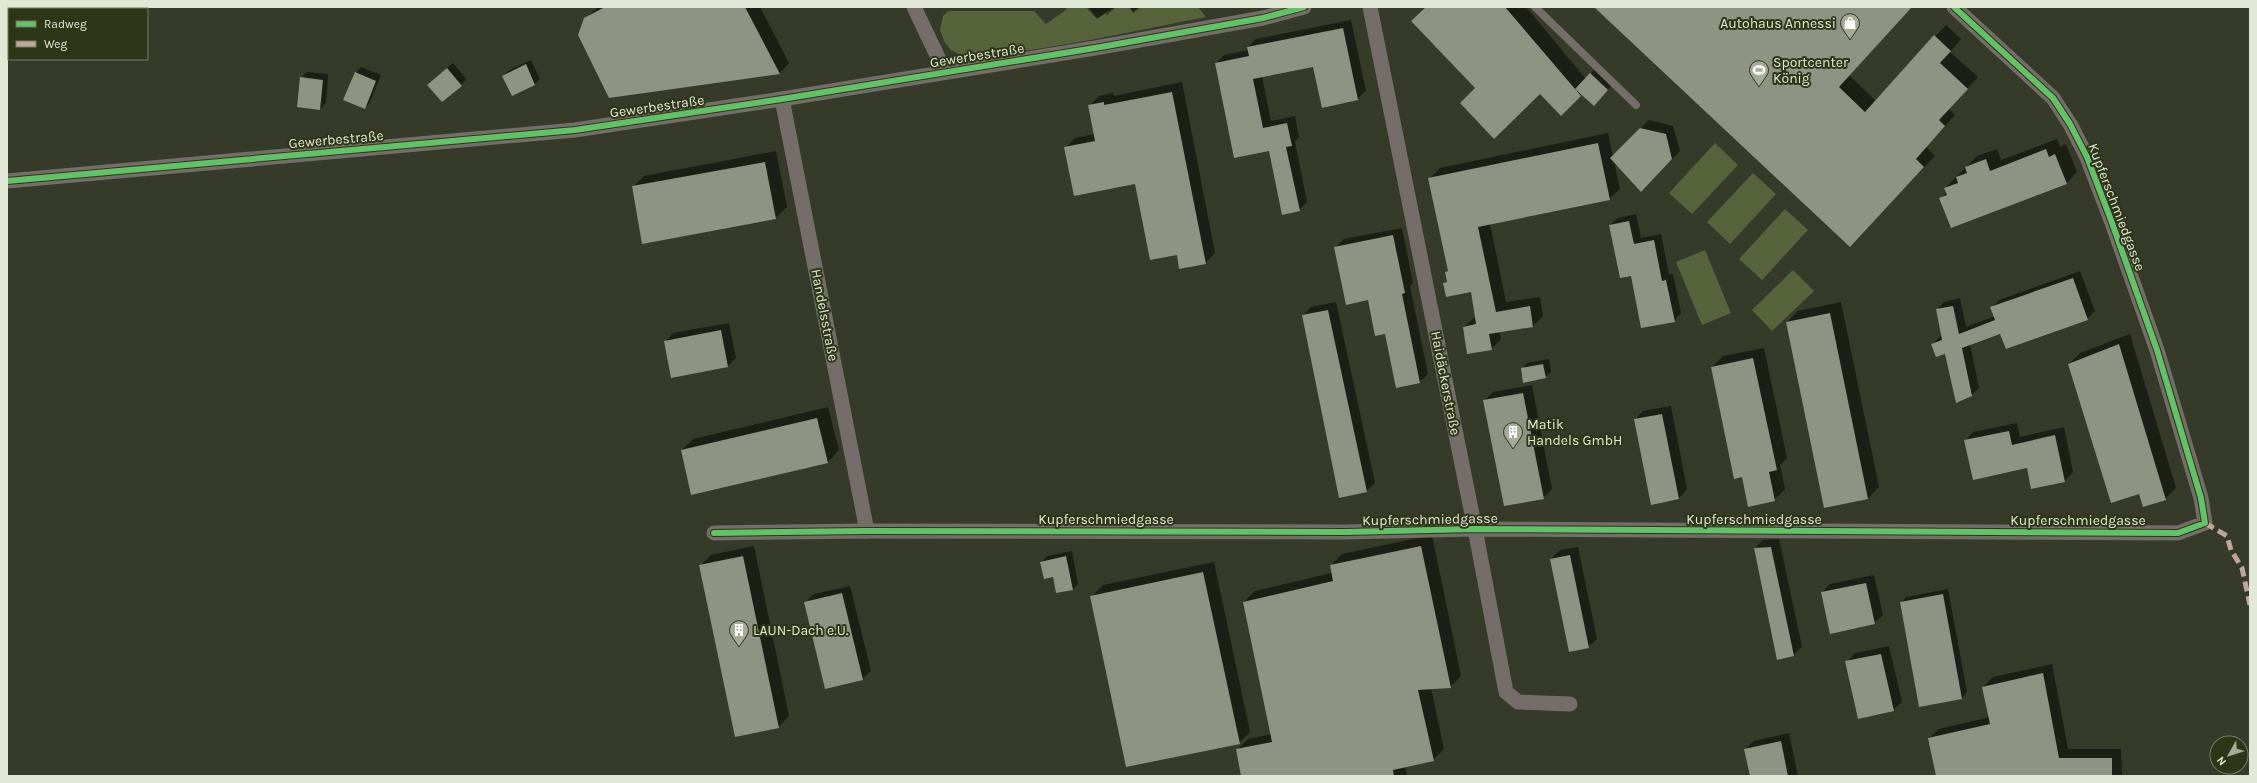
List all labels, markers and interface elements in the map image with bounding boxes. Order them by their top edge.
legend [8,8,148,60]
shop icon: Autohaus Annessi [1839,12,1861,40]
place label: Autohaus Annessi [1720,15,1836,32]
text: Radweg [44,17,87,31]
text: Weg [44,37,68,51]
street label: Gewerbestraße [929,40,1025,71]
place label: Sportcenter König [1773,54,1849,87]
sports icon: Sportcenter König [1748,59,1770,87]
street label: Gewerbestraße [609,91,705,122]
street label: Gewerbestraße [288,127,384,152]
street label: Kupferschmiedgasse [2084,141,2149,273]
street label: Handelsstraße [807,268,842,363]
street label: Haidäckerstraße [1427,330,1464,437]
place label: Matik Handels GmbH [1527,416,1622,449]
building icon: Matik Handels GmbH [1502,421,1524,449]
street label: Kupferschmiedgasse [1362,510,1498,529]
street label: Kupferschmiedgasse [1038,511,1174,528]
street label: Kupferschmiedgasse [1686,511,1822,528]
street label: Kupferschmiedgasse [2010,512,2146,529]
building icon: LAUN-Dach e.U. [728,619,750,647]
place label: LAUN-Dach e.U. [753,622,849,639]
north arrow [2209,735,2249,775]
text: N [2214,754,2229,768]

